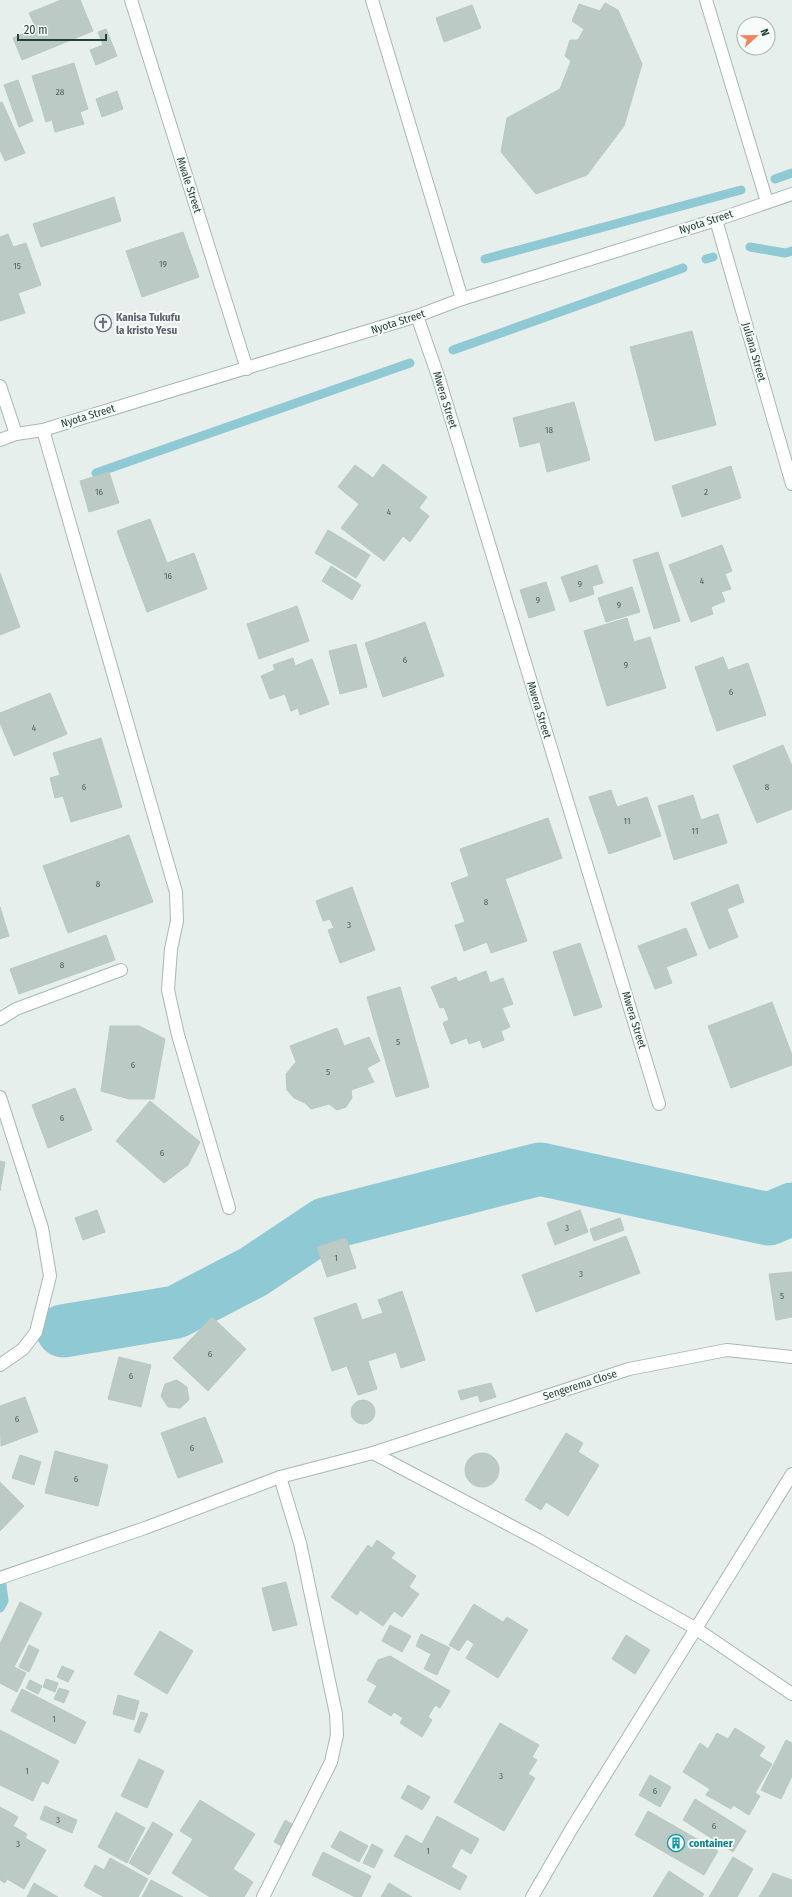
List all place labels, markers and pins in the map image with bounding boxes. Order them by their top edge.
place label: Kanisa Tukufu la kristo Yesu [116,311,180,337]
church icon: Kanisa Tukufu la kristo Yesu [93,313,113,333]
building icon: container [666,1833,686,1853]
place label: container [689,1837,734,1850]

